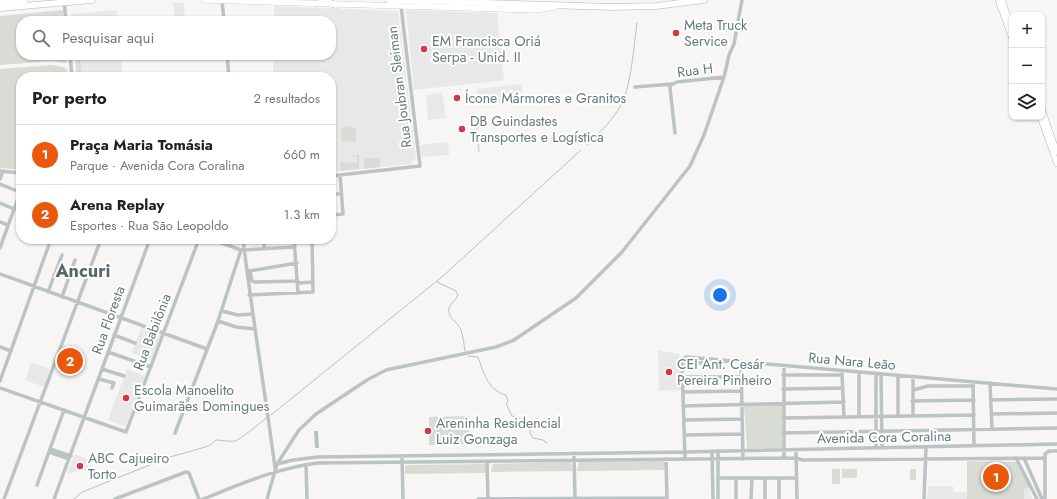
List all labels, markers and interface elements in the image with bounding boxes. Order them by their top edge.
map controls [1009,12,1045,120]
button: + [1009,12,1045,48]
place label: Meta Truck Service [684,15,748,51]
search box [16,16,336,60]
street label: Rua Joubran Sleiman [382,25,416,149]
icon: search [30,27,52,49]
text: Pesquisar aqui [62,27,154,49]
marker: Meta Truck Service [671,28,681,38]
place label: EM Francisca Oriá Serpa - Unid. II [432,31,541,67]
marker: EM Francisca Oriá Serpa - Unid. II [419,44,429,54]
button: − [1009,48,1045,84]
street label: Rua H [676,58,714,82]
button: layers [1009,84,1045,120]
text: Por perto [32,86,107,110]
place label: Ícone Mármores e Granitos [465,88,626,108]
text: 2 resultados [254,89,320,108]
marker: Ícone Mármores e Granitos [452,93,462,103]
place label: DB Guindastes Transportes e Logística [470,111,604,147]
marker: DB Guindastes Transportes e Logística [457,124,467,134]
text: Praça Maria Tomásia [70,134,213,156]
text: 1 [42,145,48,164]
text: 660 m [283,145,320,164]
text: Parque · Avenida Cora Coralina [70,156,245,175]
text: Arena Replay [70,194,164,216]
text: 2 [41,205,49,224]
text: 1.3 km [283,205,320,224]
text: Esportes · Rua São Leopoldo [70,216,228,235]
district label: Ancuri [54,258,111,284]
street label: Rua Floresta [86,283,130,357]
your location [710,285,730,305]
street label: Rua Babilônia [128,291,176,373]
pin: 2 [57,346,83,376]
street label: Rua Nara Leão [808,347,897,375]
place label: CEI Ant. Cesár Pereira Pinheiro [677,354,772,390]
marker: CEI Ant. Cesár Pereira Pinheiro [664,367,674,377]
place label: Escola Manoelito Guimarães Domingues [134,380,270,416]
marker: Escola Manoelito Guimarães Domingues [121,393,131,403]
place label: Areninha Residencial Luiz Gonzaga [436,413,561,449]
marker: Areninha Residencial Luiz Gonzaga [423,426,433,436]
street label: Avenida Cora Coralina [817,426,951,448]
place label: ABC Cajueiro Torto [88,448,169,484]
marker: ABC Cajueiro Torto [75,461,85,471]
pin: 1 [983,462,1009,492]

